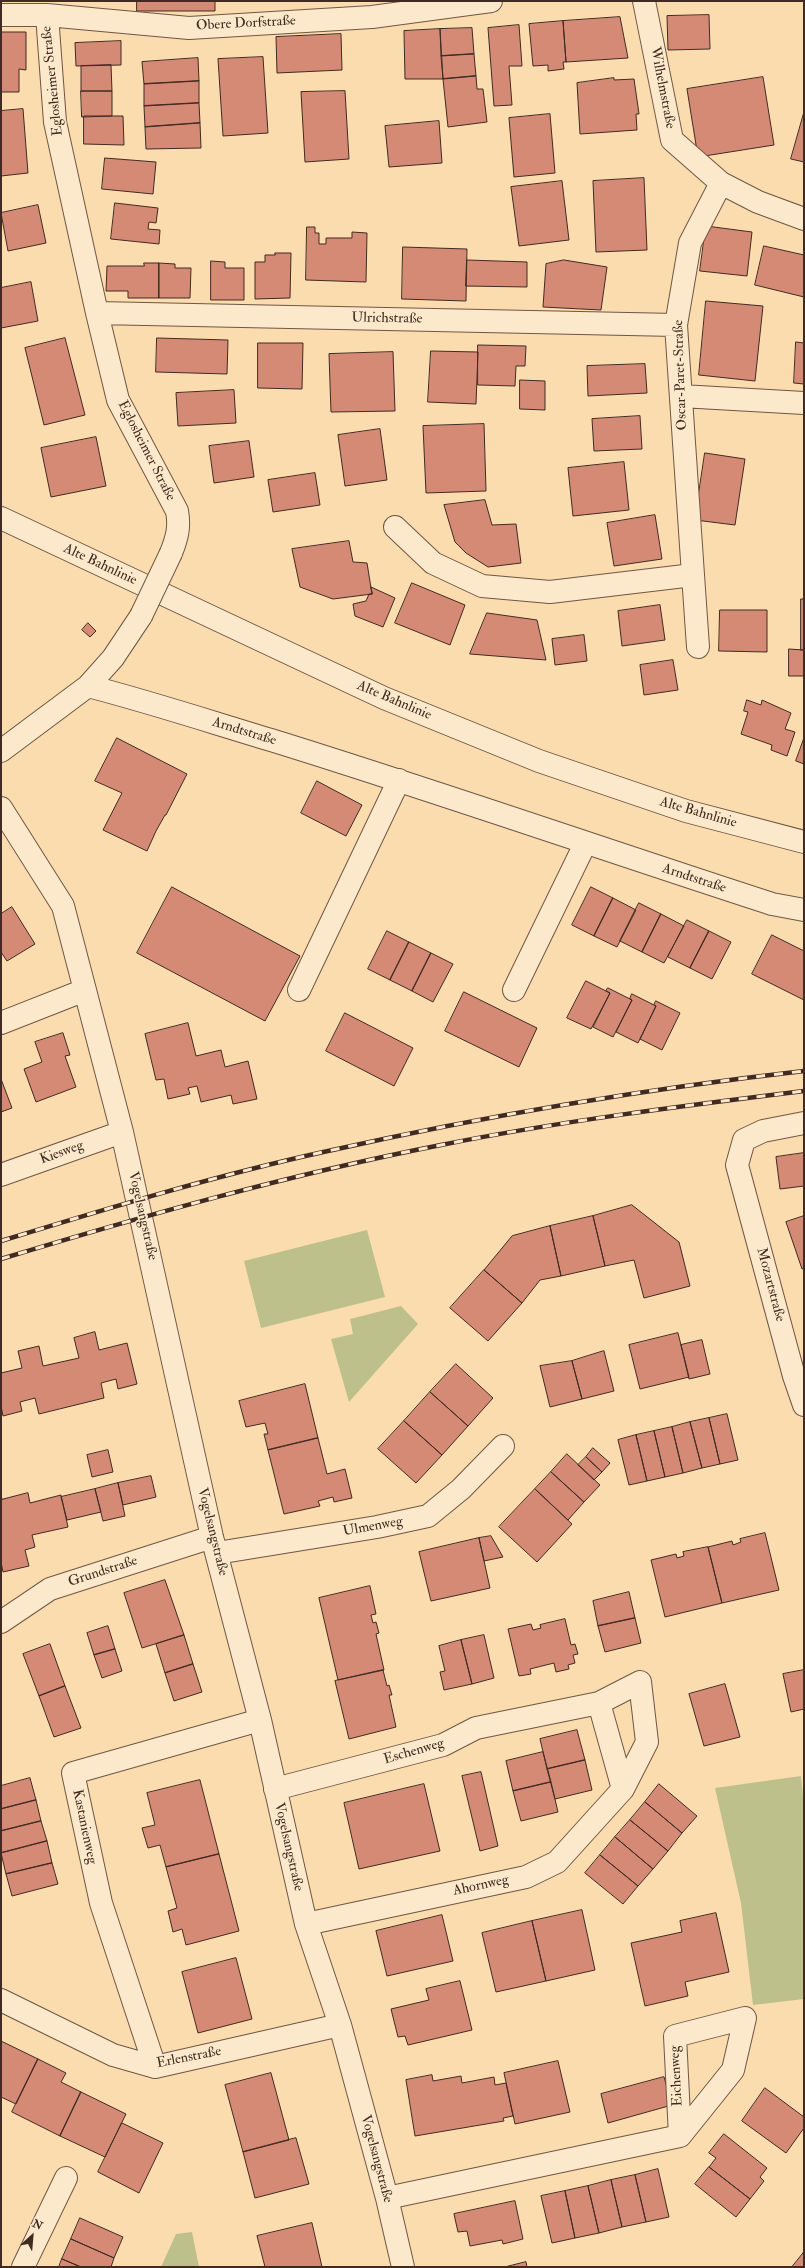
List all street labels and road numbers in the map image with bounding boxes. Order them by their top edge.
street label: Obere Dorfstraße [196,13,296,35]
street label: Eglosheimer Straße [39,25,67,137]
street label: Wilhelmstraße [646,46,678,130]
street label: Ulrichstraße [351,310,423,328]
street label: Oscar-Paret-Straße [671,319,691,431]
street label: Eglosheimer Straße [113,398,179,504]
street label: Alte Bahnlinie [61,541,139,589]
street label: Alte Bahnlinie [354,678,434,724]
street label: Arndtstraße [210,714,278,750]
street label: Alte Bahnlinie [658,794,738,832]
street label: Arndtstraße [660,861,728,897]
street label: Kiesweg [38,1137,86,1169]
street label: Vogelsangstraße [124,1170,160,1262]
street label: Mozartstraße [752,1246,788,1324]
street label: Vogelsangstraße [193,1486,231,1578]
street label: Ulmenweg [342,1513,404,1541]
street label: Grundstraße [66,1553,140,1591]
street label: Eschenweg [382,1735,446,1769]
street label: Kastanienweg [68,1788,100,1866]
street label: Vogelsangstraße [270,1801,306,1893]
street label: Ahornweg [452,1872,510,1900]
street label: Erlenstraße [155,2043,223,2073]
street label: Eichenweg [667,2045,687,2107]
street label: Vogelsangstraße [356,2113,396,2205]

